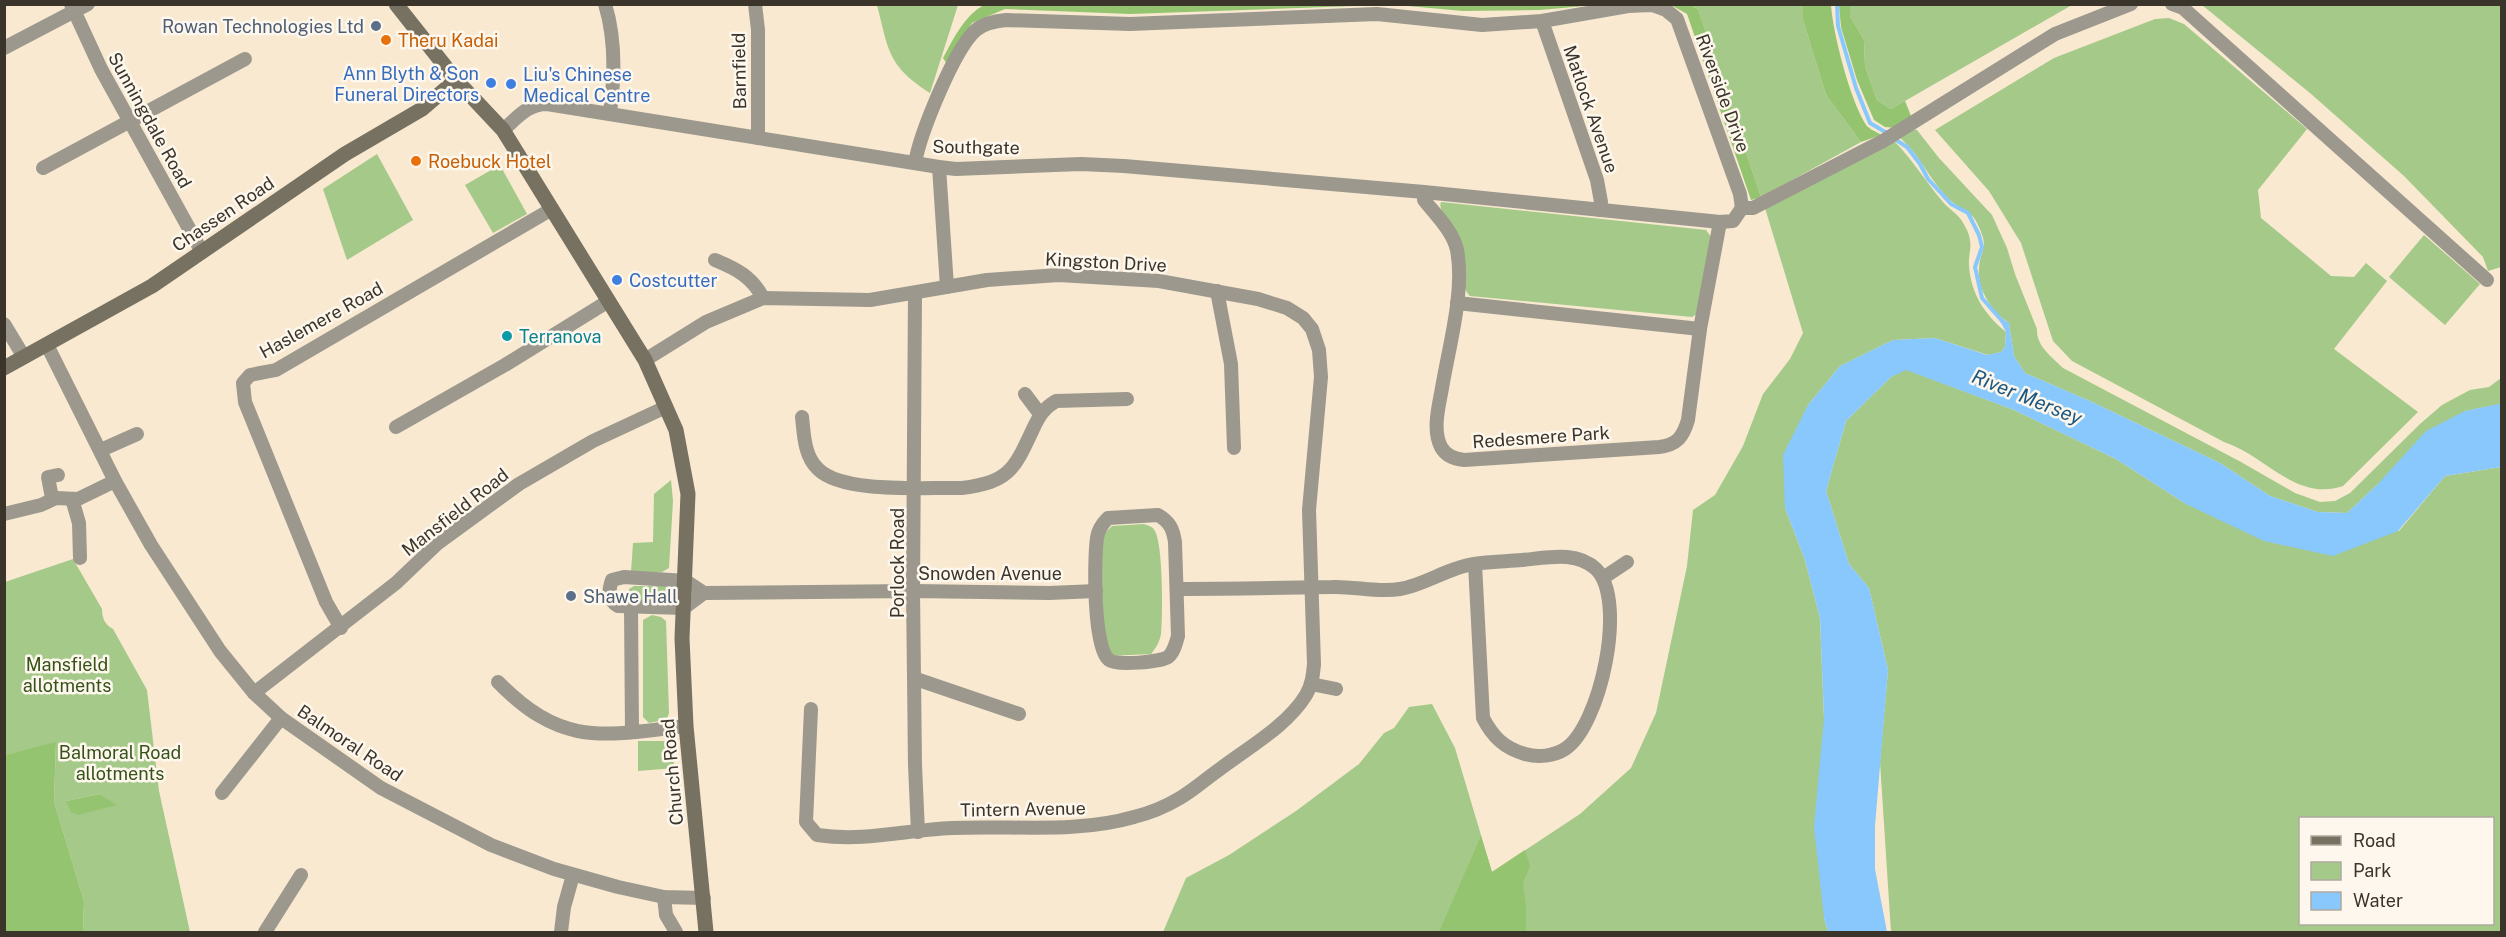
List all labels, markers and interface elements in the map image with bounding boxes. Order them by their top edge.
place label: Rowan Technologies Ltd [162,16,364,37]
marker: Rowan Technologies Ltd [369,19,383,33]
place label: Theru Kadai [398,30,498,51]
street label: Riverside Drive [1692,31,1754,155]
marker: Theru Kadai [379,33,393,47]
street label: Barnfield [728,33,750,109]
street label: Matlock Avenue [1559,42,1623,176]
street label: Sunningdale Road [104,48,196,192]
place label: Ann Blyth & Son Funeral Directors [334,63,479,105]
place label: Liu's Chinese Medical Centre [523,64,650,106]
marker: Ann Blyth & Son Funeral Directors [484,76,498,90]
marker: Liu's Chinese Medical Centre [504,77,518,91]
street label: Southgate [932,136,1020,158]
place label: Roebuck Hotel [428,151,551,172]
marker: Roebuck Hotel [409,154,423,168]
street label: Chassen Road [168,172,278,256]
street label: Kingston Drive [1045,248,1167,276]
place label: Costcutter [629,270,717,291]
marker: Costcutter [610,273,624,287]
street label: Haslemere Road [256,277,386,363]
place label: Terranova [519,326,602,347]
marker: Terranova [500,329,514,343]
water label: River Mersey [1968,364,2086,430]
street label: Redesmere Park [1472,422,1610,452]
street label: Mansfield Road [397,464,513,560]
street label: Porlock Road [887,508,908,618]
street label: Snowden Avenue [918,563,1062,584]
place label: Shawe Hall [583,586,678,607]
marker: Shawe Hall [564,589,578,603]
park label: Mansfield allotments [23,654,111,696]
street label: Balmoral Road [293,700,407,786]
street label: Church Road [657,718,687,826]
park label: Balmoral Road allotments [59,742,181,784]
street label: Tintern Avenue [960,797,1086,821]
legend [2299,817,2494,925]
text: Road [2353,830,2396,851]
text: Park [2353,860,2391,881]
text: Water [2353,890,2403,911]

